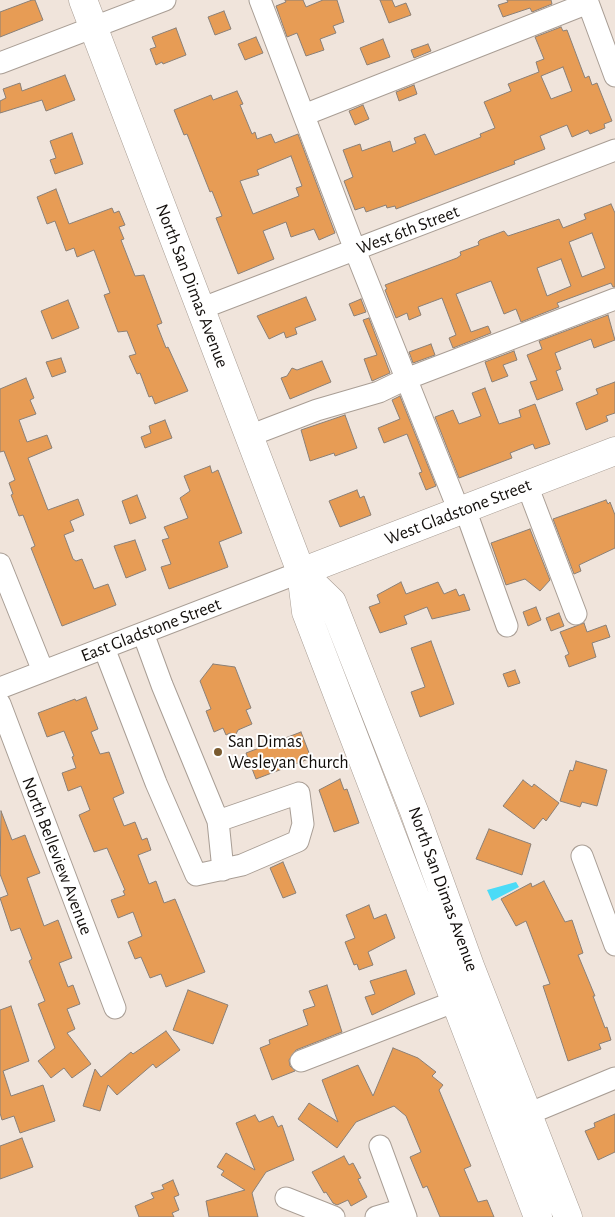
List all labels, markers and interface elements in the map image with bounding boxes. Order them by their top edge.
street label: North San Dimas Avenue [151,201,233,371]
street label: West 6th Street [354,201,462,259]
street label: West Gladstone Street [382,474,534,550]
street label: East Gladstone Street [78,593,224,667]
place label: San Dimas Wesleyan Church [228,731,349,774]
marker: San Dimas Wesleyan Church [212,746,224,758]
street label: North Belleview Avenue [17,774,97,938]
street label: North San Dimas Avenue [403,804,483,974]

